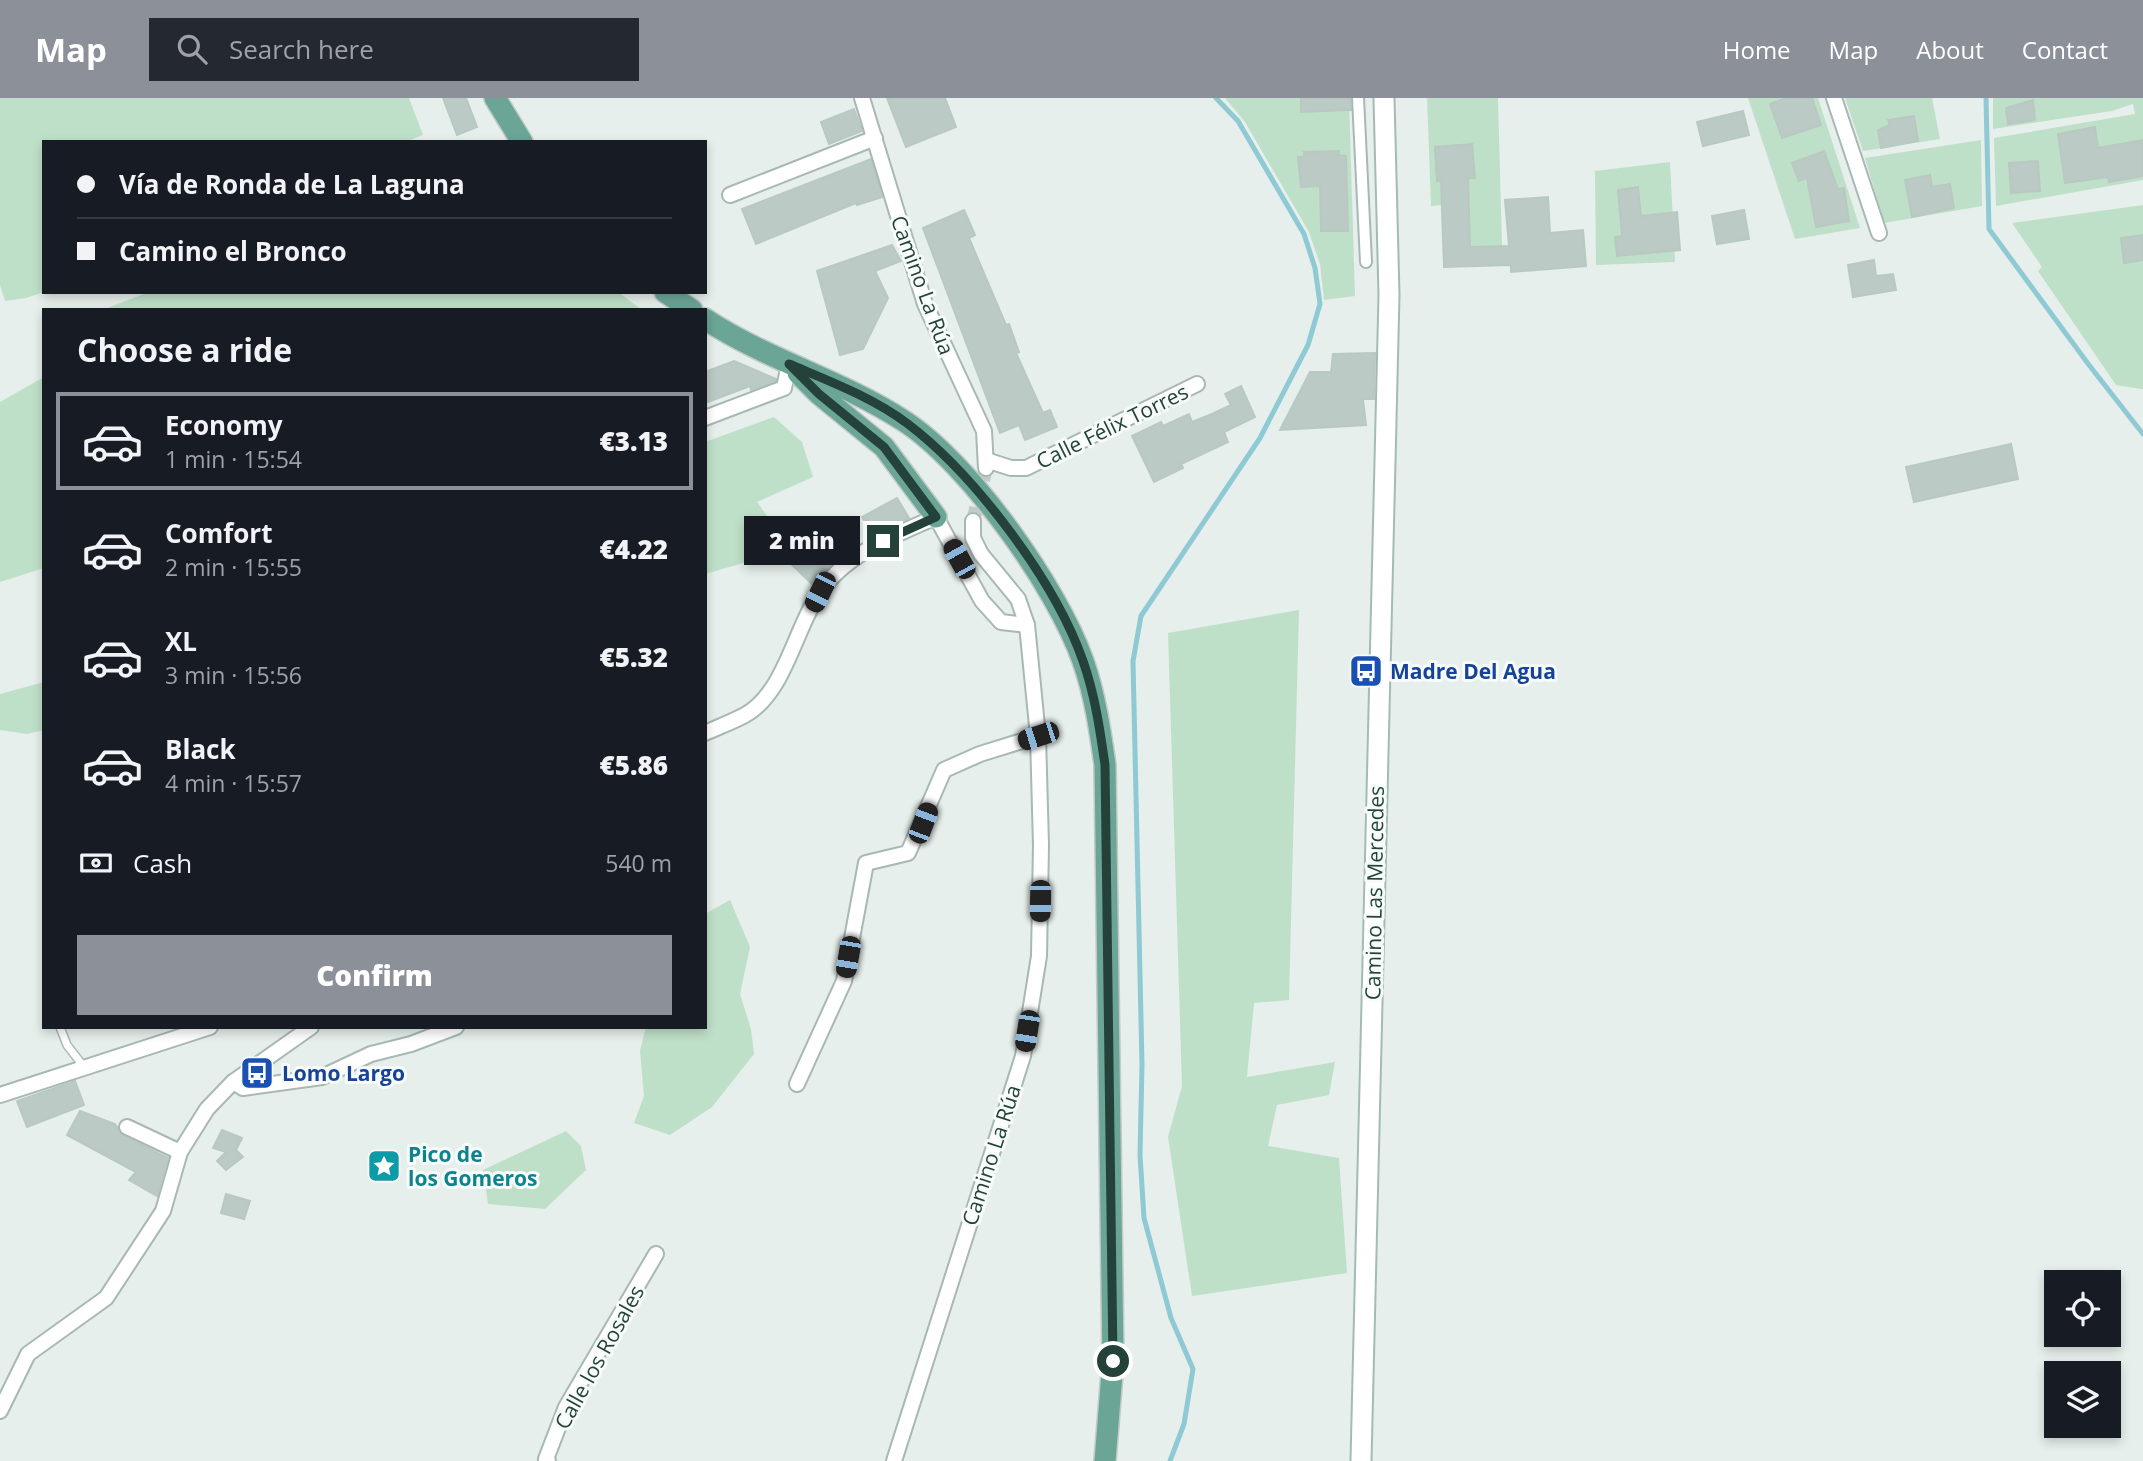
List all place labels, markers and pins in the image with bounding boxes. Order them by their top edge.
bus stop icon: Madre Del Agua [1347,652,1385,690]
place label: Madre Del Agua [1390,657,1556,685]
bus stop icon: Lomo Largo [238,1054,276,1092]
place label: Lomo Largo [282,1059,405,1087]
place label: Pico de los Gomeros [408,1140,538,1192]
place icon: Pico de los Gomeros [365,1147,403,1185]

